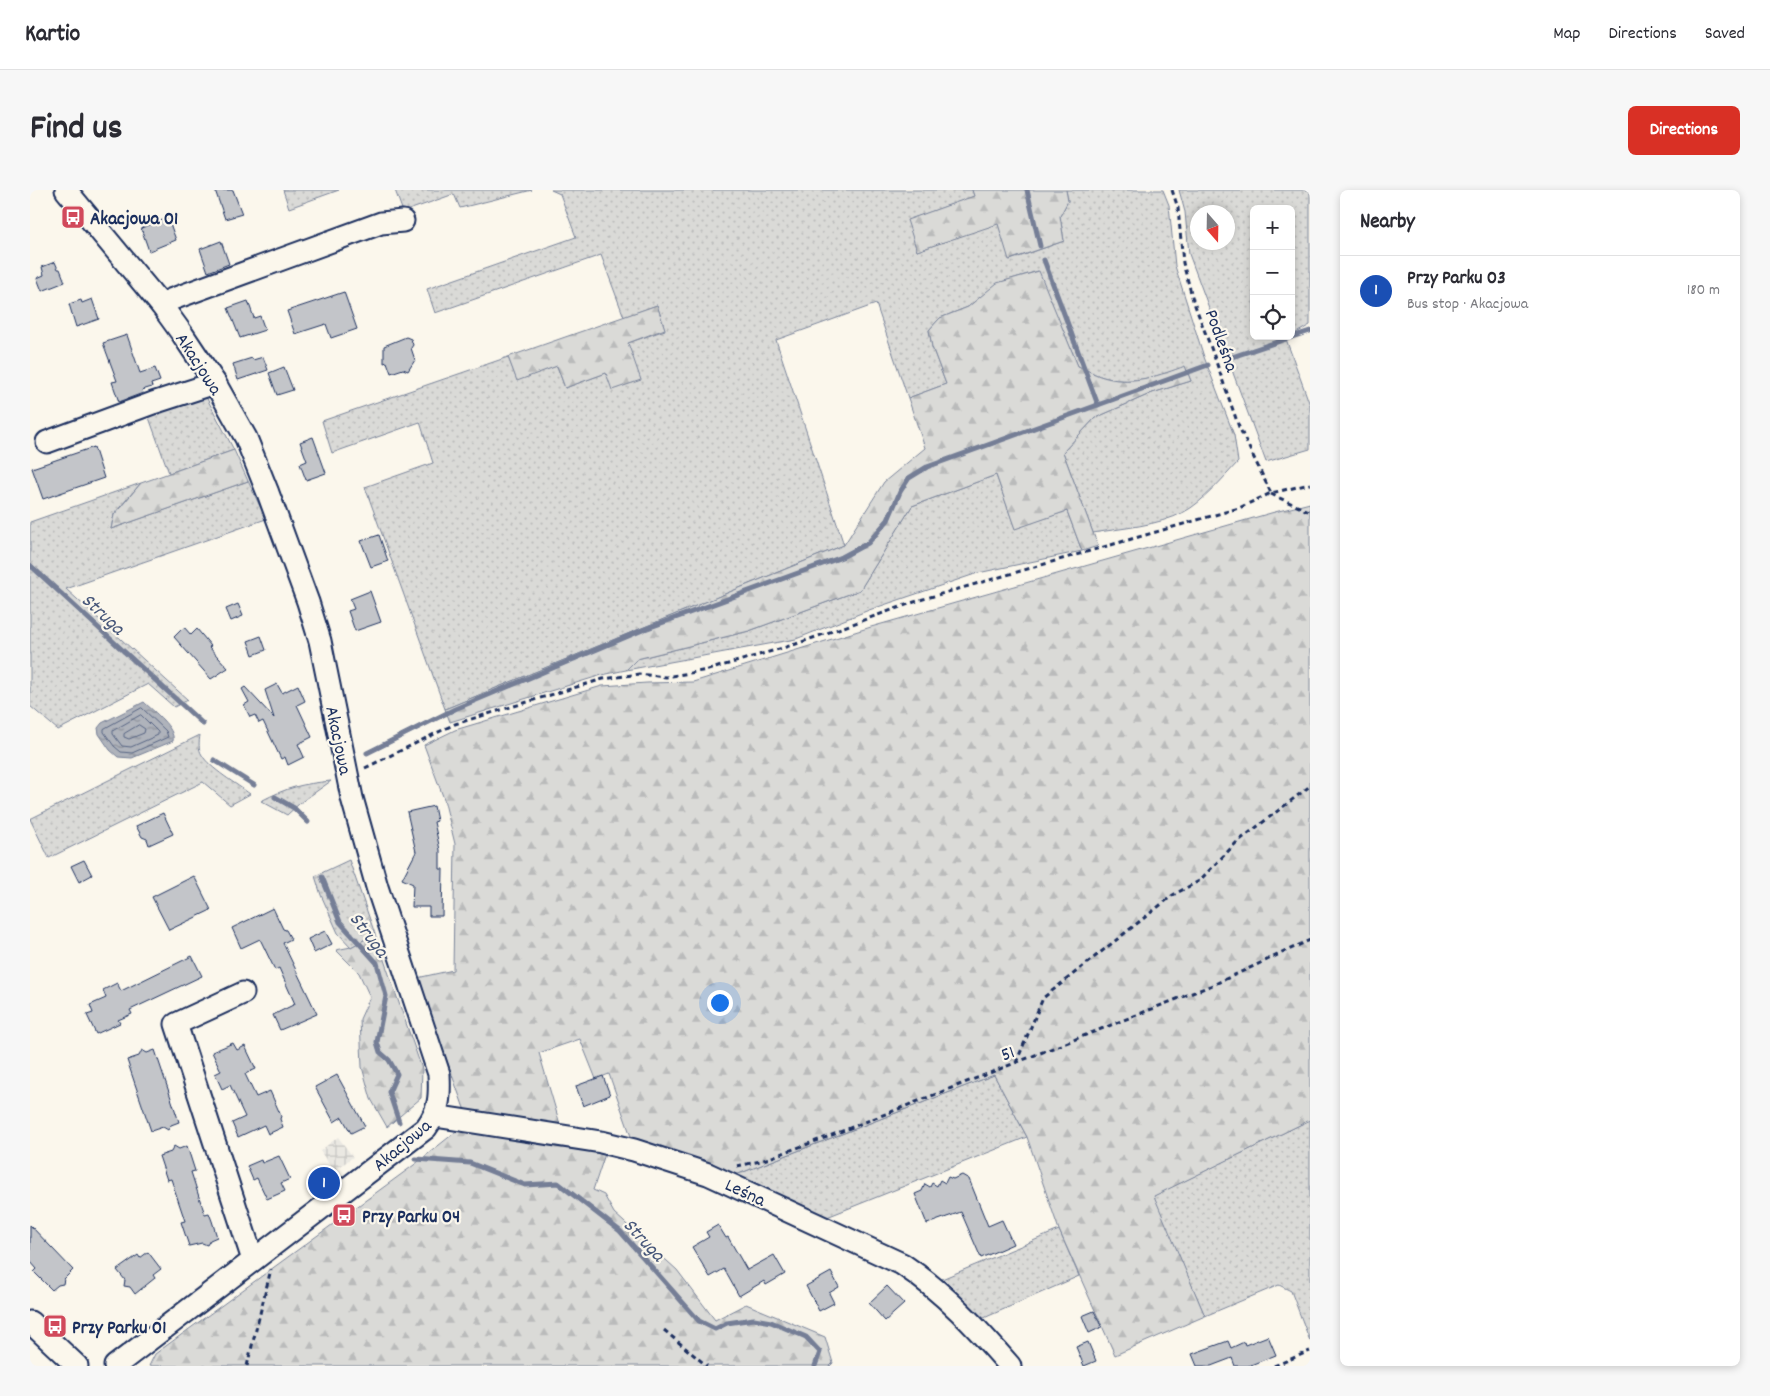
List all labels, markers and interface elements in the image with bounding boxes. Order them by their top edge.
text: Kartio [25,18,80,52]
text: Map [1553,22,1580,47]
text: Directions [1608,22,1677,47]
text: Saved [1705,22,1745,47]
text: Find us [30,105,122,155]
button: Directions [1628,106,1740,155]
bus stop icon: Akacjowa 01 [60,204,86,230]
north arrow [1190,205,1235,250]
map controls [1250,205,1295,340]
button: + [1250,205,1295,250]
place label: Akacjowa 01 [90,207,178,234]
text: Nearby [1360,208,1415,238]
button: − [1250,250,1295,295]
text: Przy Parku 03 [1407,266,1506,293]
text: 1 [1374,279,1378,302]
text: 180 m [1687,279,1720,302]
text: Bus stop · Akacjowa [1407,293,1528,316]
button: locate [1250,295,1295,340]
street label: Podleśna [1196,306,1244,377]
street label: Akacjowa [167,328,228,402]
water label: Struga [74,588,131,644]
street label: Akacjowa [316,704,357,778]
water label: Struga [341,907,395,966]
your location [707,990,733,1016]
street label: 51 [997,1040,1019,1070]
street label: Akacjowa [368,1113,439,1179]
pin: 1 [308,1164,340,1202]
street label: Leśna [720,1173,770,1216]
bus stop icon: Przy Parku 04 [331,1202,357,1228]
place label: Przy Parku 04 [362,1205,460,1232]
water label: Struga [615,1213,671,1270]
bus stop icon: Przy Parku 01 [42,1313,68,1339]
place label: Przy Parku 01 [72,1316,166,1343]

